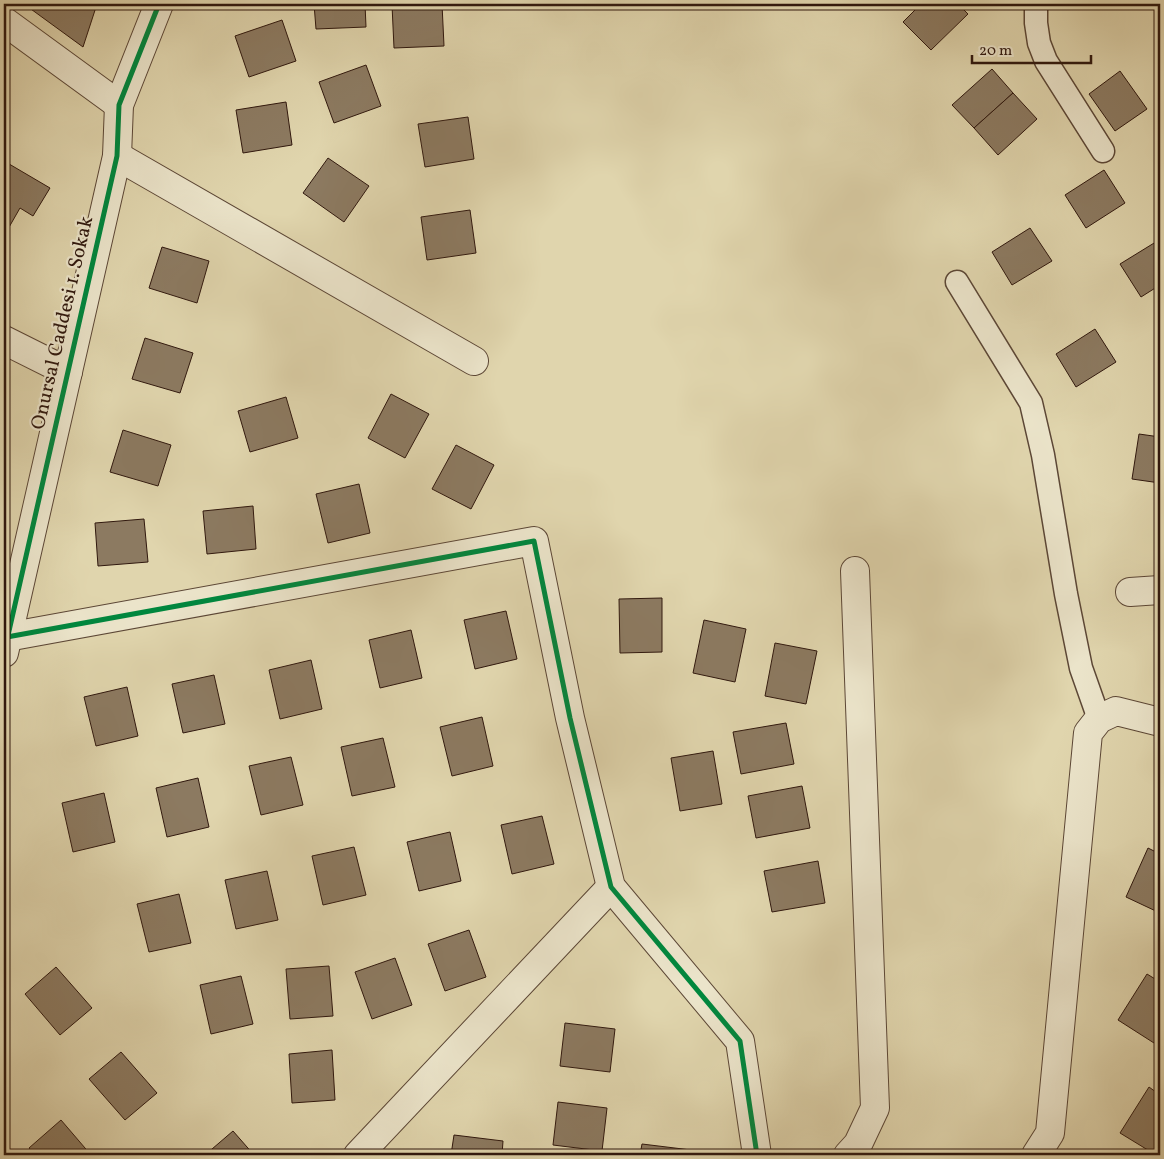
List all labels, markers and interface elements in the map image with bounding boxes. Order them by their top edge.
scale bar [972,32,1090,64]
text: 20 m [979,41,1012,62]
street label: Onursal Caddesi 1. Sokak [25,214,101,432]

